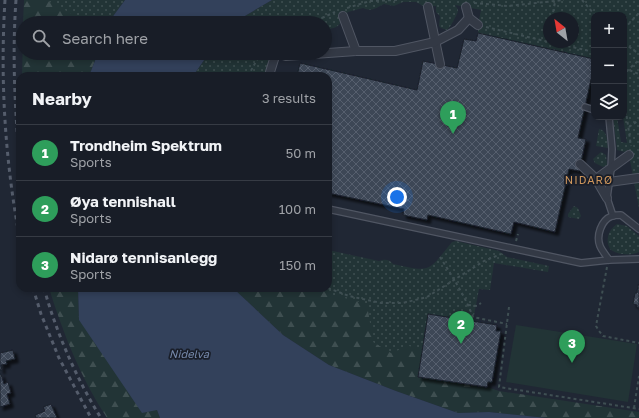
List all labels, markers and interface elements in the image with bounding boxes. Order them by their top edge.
north arrow [543,12,579,48]
map controls [591,12,627,120]
button: + [591,12,627,48]
search box [16,16,332,60]
icon: search [30,27,52,49]
text: Search here [62,29,148,47]
button: − [591,48,627,84]
button: layers [591,84,627,120]
text: Nearby [32,88,92,109]
text: 3 results [262,90,316,106]
pin: 1 [440,101,466,134]
text: Trondheim Spektrum [70,136,222,154]
text: 1 [42,145,48,161]
text: 50 m [286,145,316,161]
text: Sports [70,154,112,170]
district label: NIDARØ [565,173,613,186]
your location [387,187,407,207]
text: Øya tennishall [70,192,176,210]
text: 2 [41,201,49,217]
text: 100 m [279,201,316,217]
text: Sports [70,210,112,226]
text: Nidarø tennisanlegg [70,248,217,266]
text: 3 [41,257,49,273]
text: 150 m [279,257,316,273]
text: Sports [70,266,112,282]
pin: 2 [448,311,474,344]
pin: 3 [559,330,585,363]
water label: Nidelva [169,347,210,360]

